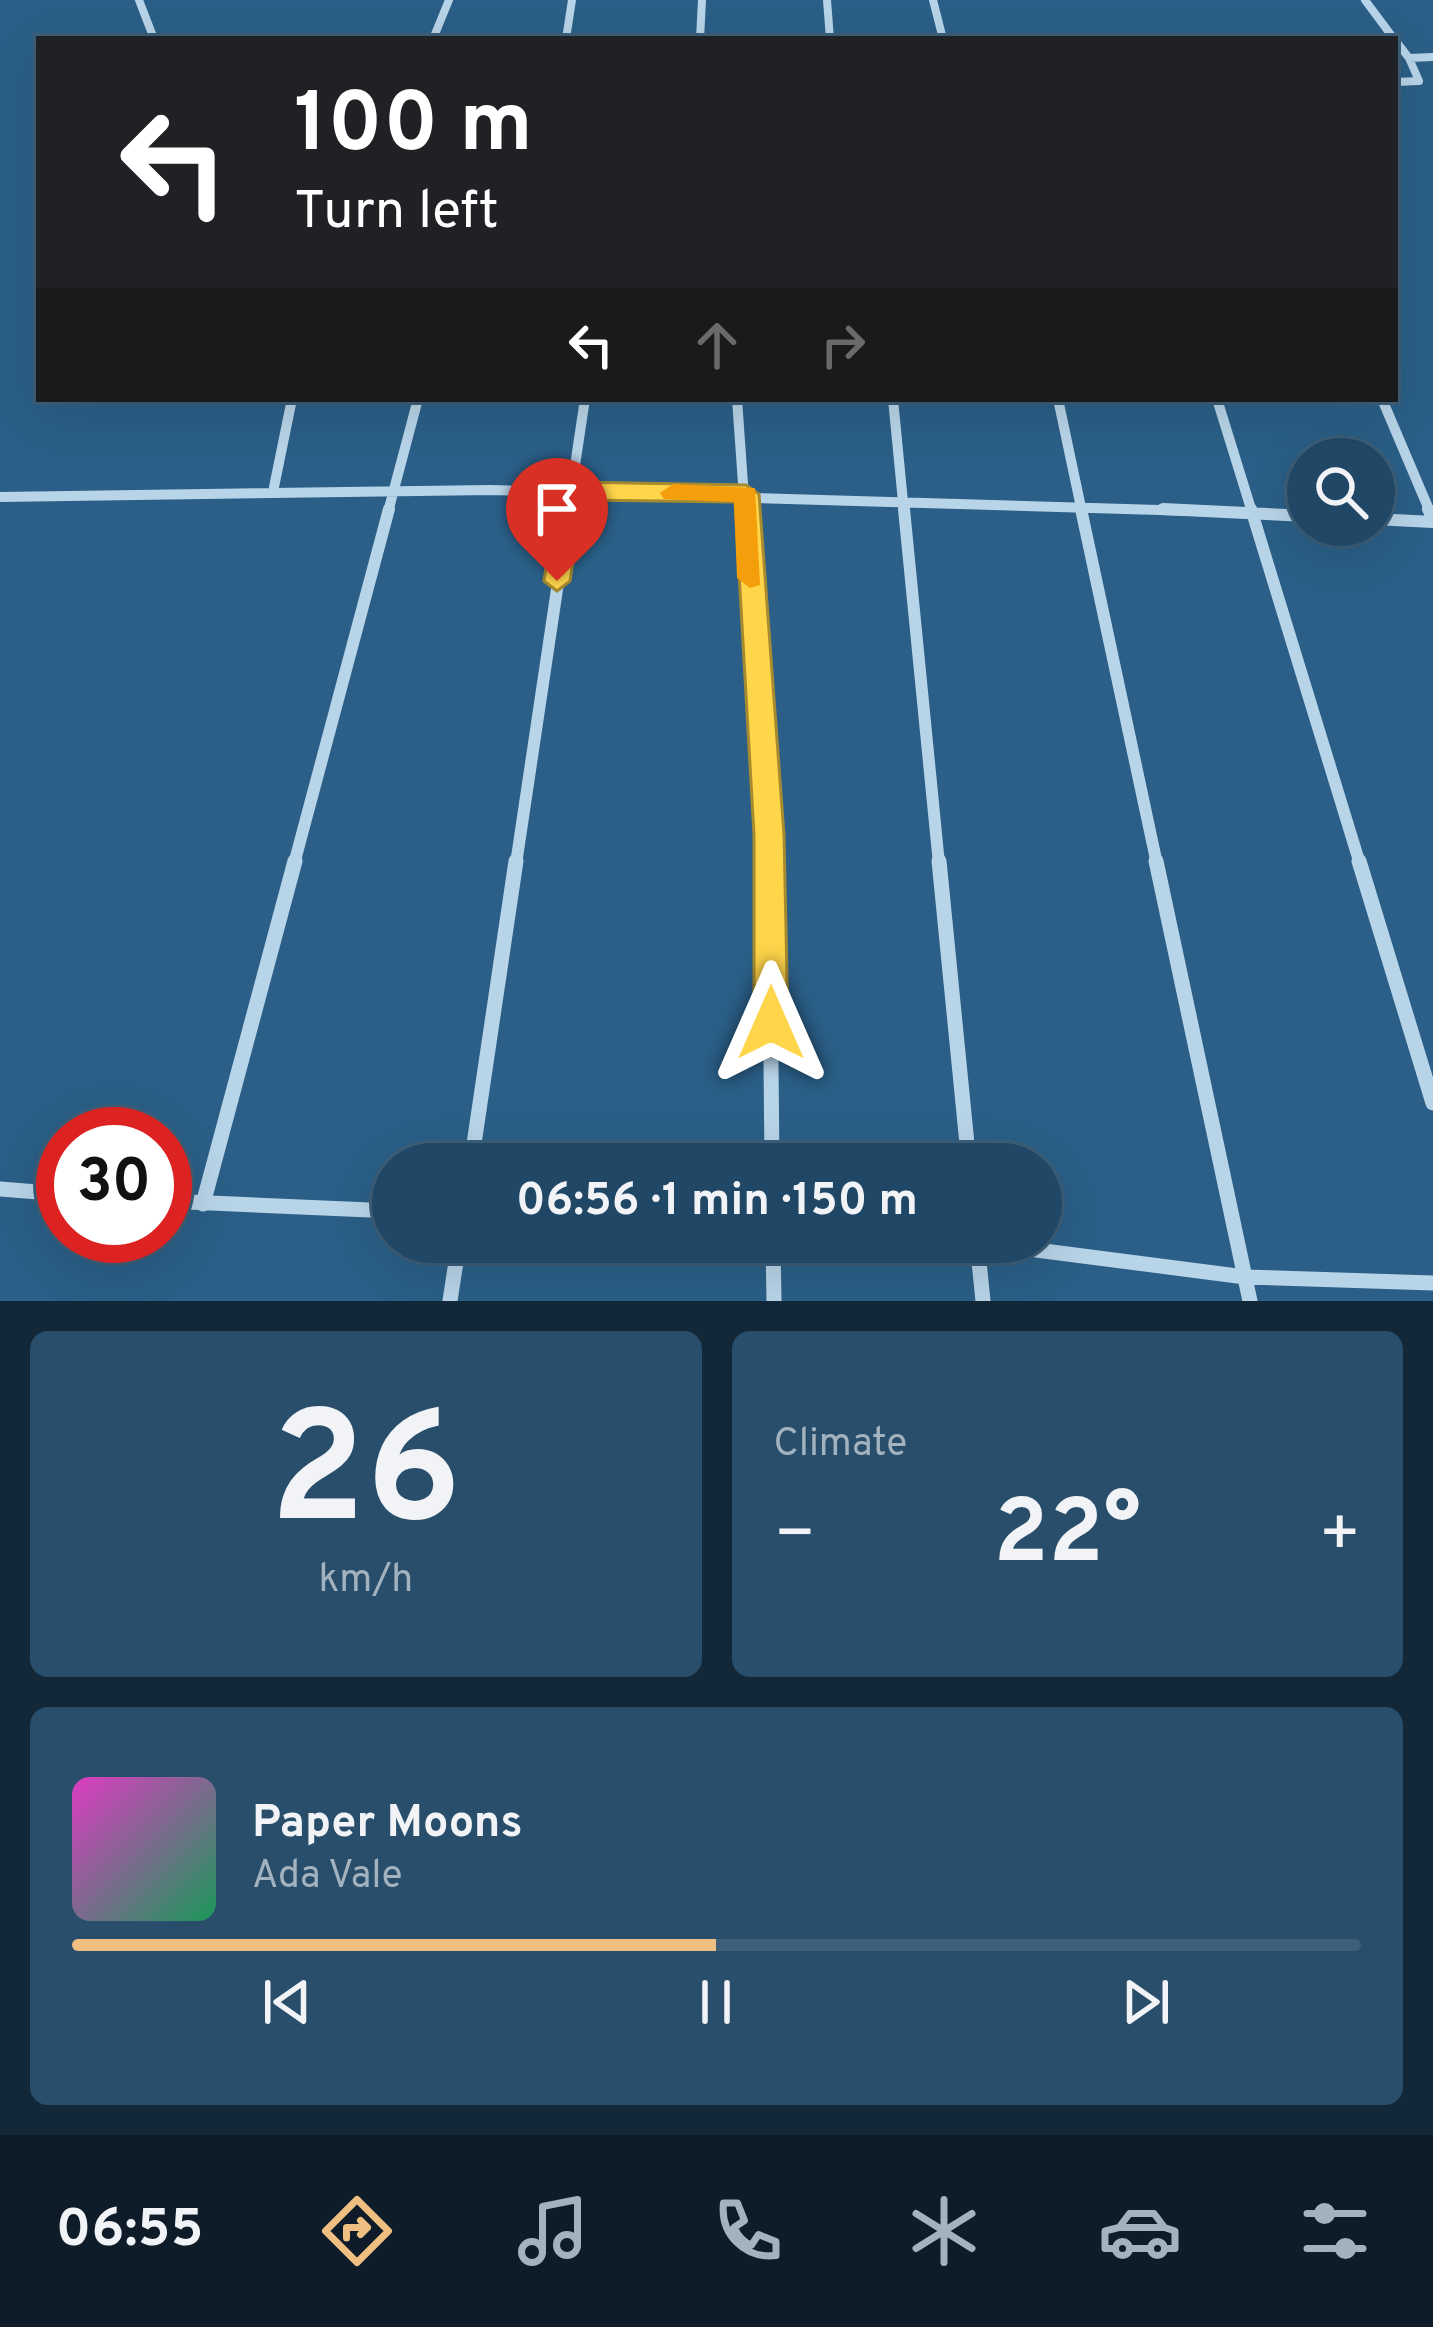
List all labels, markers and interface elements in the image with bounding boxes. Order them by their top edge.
text: 100 m [294,75,533,181]
icon: left [96,84,252,240]
text: Turn left [294,179,499,248]
icon: left [558,312,624,378]
icon: ahead [684,312,750,378]
icon: right [810,312,876,378]
map controls [1287,438,1395,546]
button: search [1287,438,1395,546]
pin [506,458,608,581]
icon: arrive [524,476,590,542]
position arrow [708,960,834,1086]
speed limit sign: 30 [36,1107,192,1263]
text: 06:56 · 1 min · 150 m [516,1174,918,1231]
text: 26 [270,1380,461,1578]
text: Climate [774,1421,907,1470]
text: 22° [993,1481,1141,1594]
text: − [774,1496,816,1579]
text: + [1318,1496,1361,1579]
text: km/h [318,1557,413,1606]
text: Paper Moons [252,1796,523,1853]
text: Ada Vale [252,1853,403,1902]
icon: previous [254,1969,320,2035]
icon: pause [683,1969,749,2035]
icon: next [1113,1969,1179,2035]
icon: directions [315,2189,399,2273]
icon: music [511,2189,595,2273]
icon: phone [706,2189,790,2273]
icon: climate [902,2189,986,2273]
icon: car [1098,2189,1182,2273]
icon: filters [1293,2189,1377,2273]
text: 06:55 [56,2197,204,2266]

